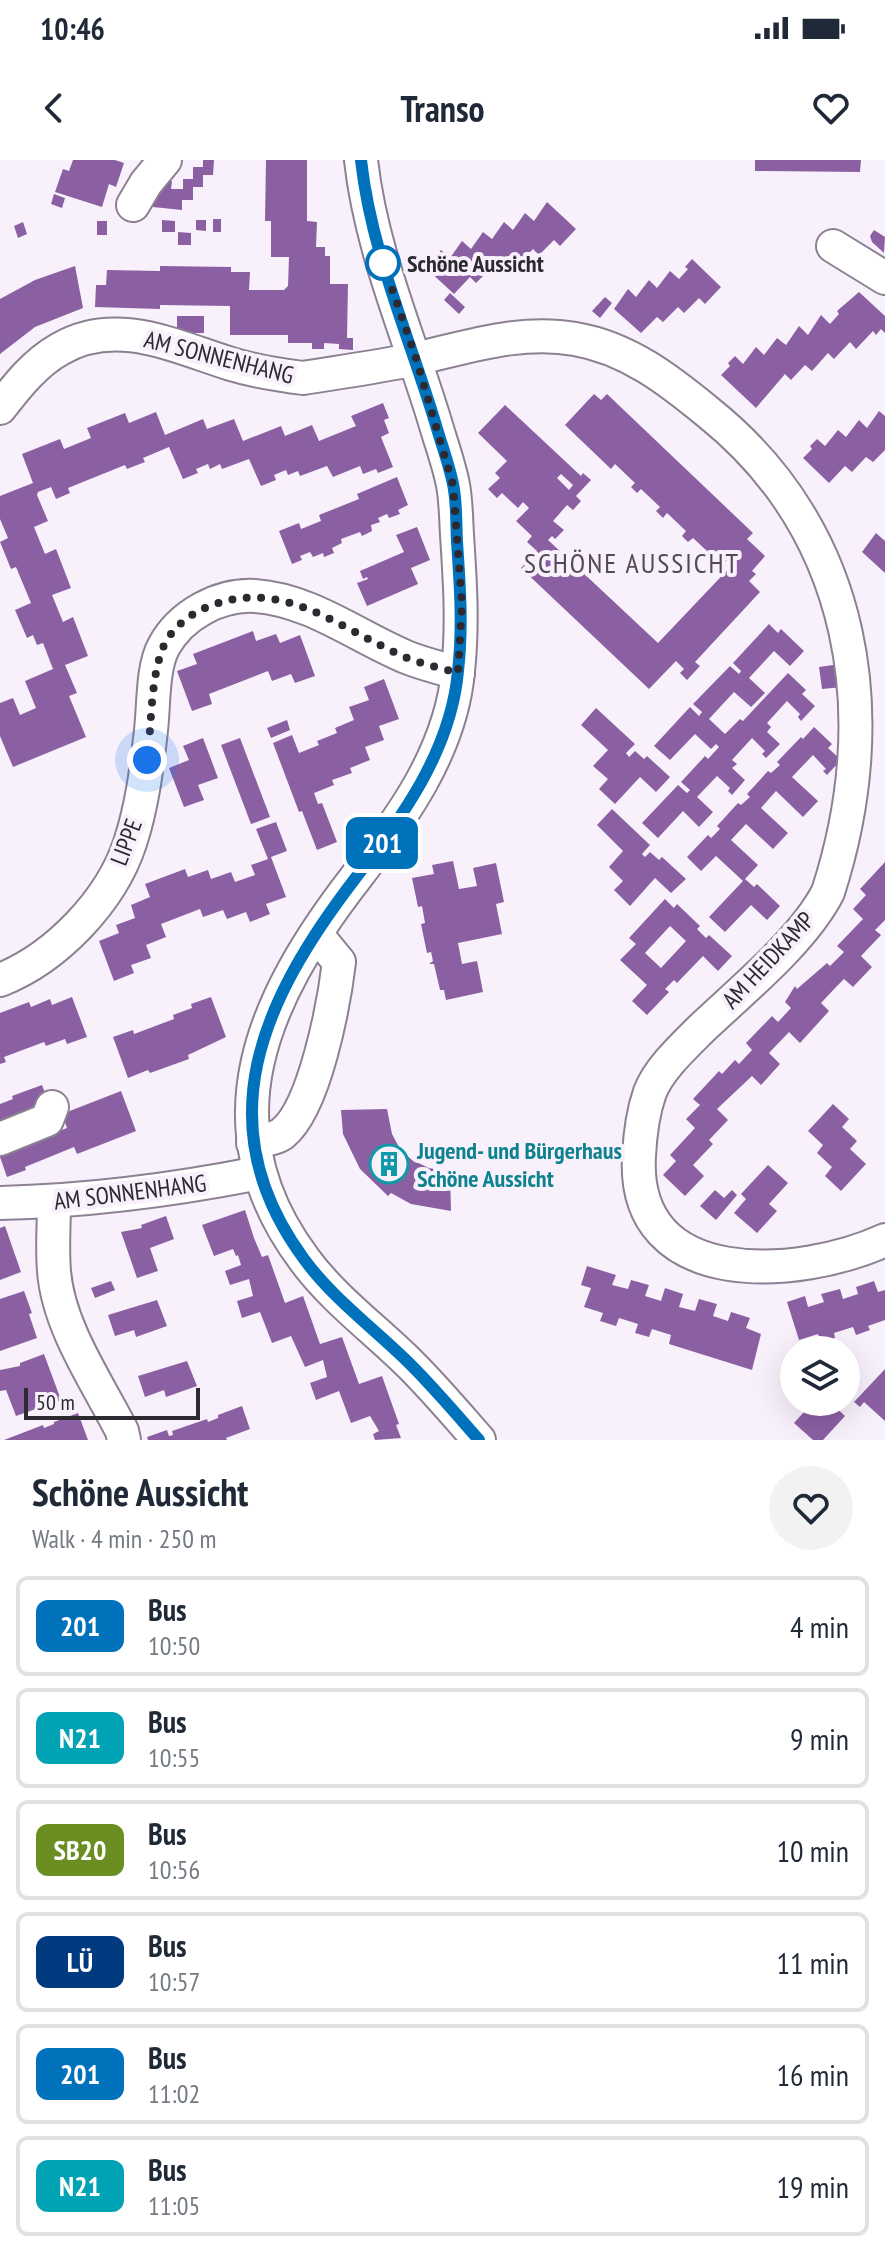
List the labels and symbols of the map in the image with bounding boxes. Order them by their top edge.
marker: Schöne Aussicht [366,246,400,280]
place label: Schöne Aussicht [407,248,544,279]
street label: AM SONNENHANG [141,323,297,391]
district label: SCHÖNE AUSSICHT [524,544,740,581]
your location [127,740,167,780]
street label: LIPPE [103,814,149,870]
line badge: 201 [336,817,428,869]
street label: AM HEIDKAMP [715,905,821,1015]
place label: Jugend- und Bürgerhaus Schöne Aussicht [416,1135,622,1194]
building icon: Jugend- und Bürgerhaus Schöne Aussicht [368,1143,410,1185]
street label: AM SONNENHANG [52,1167,208,1217]
scale bar [24,1384,200,1420]

